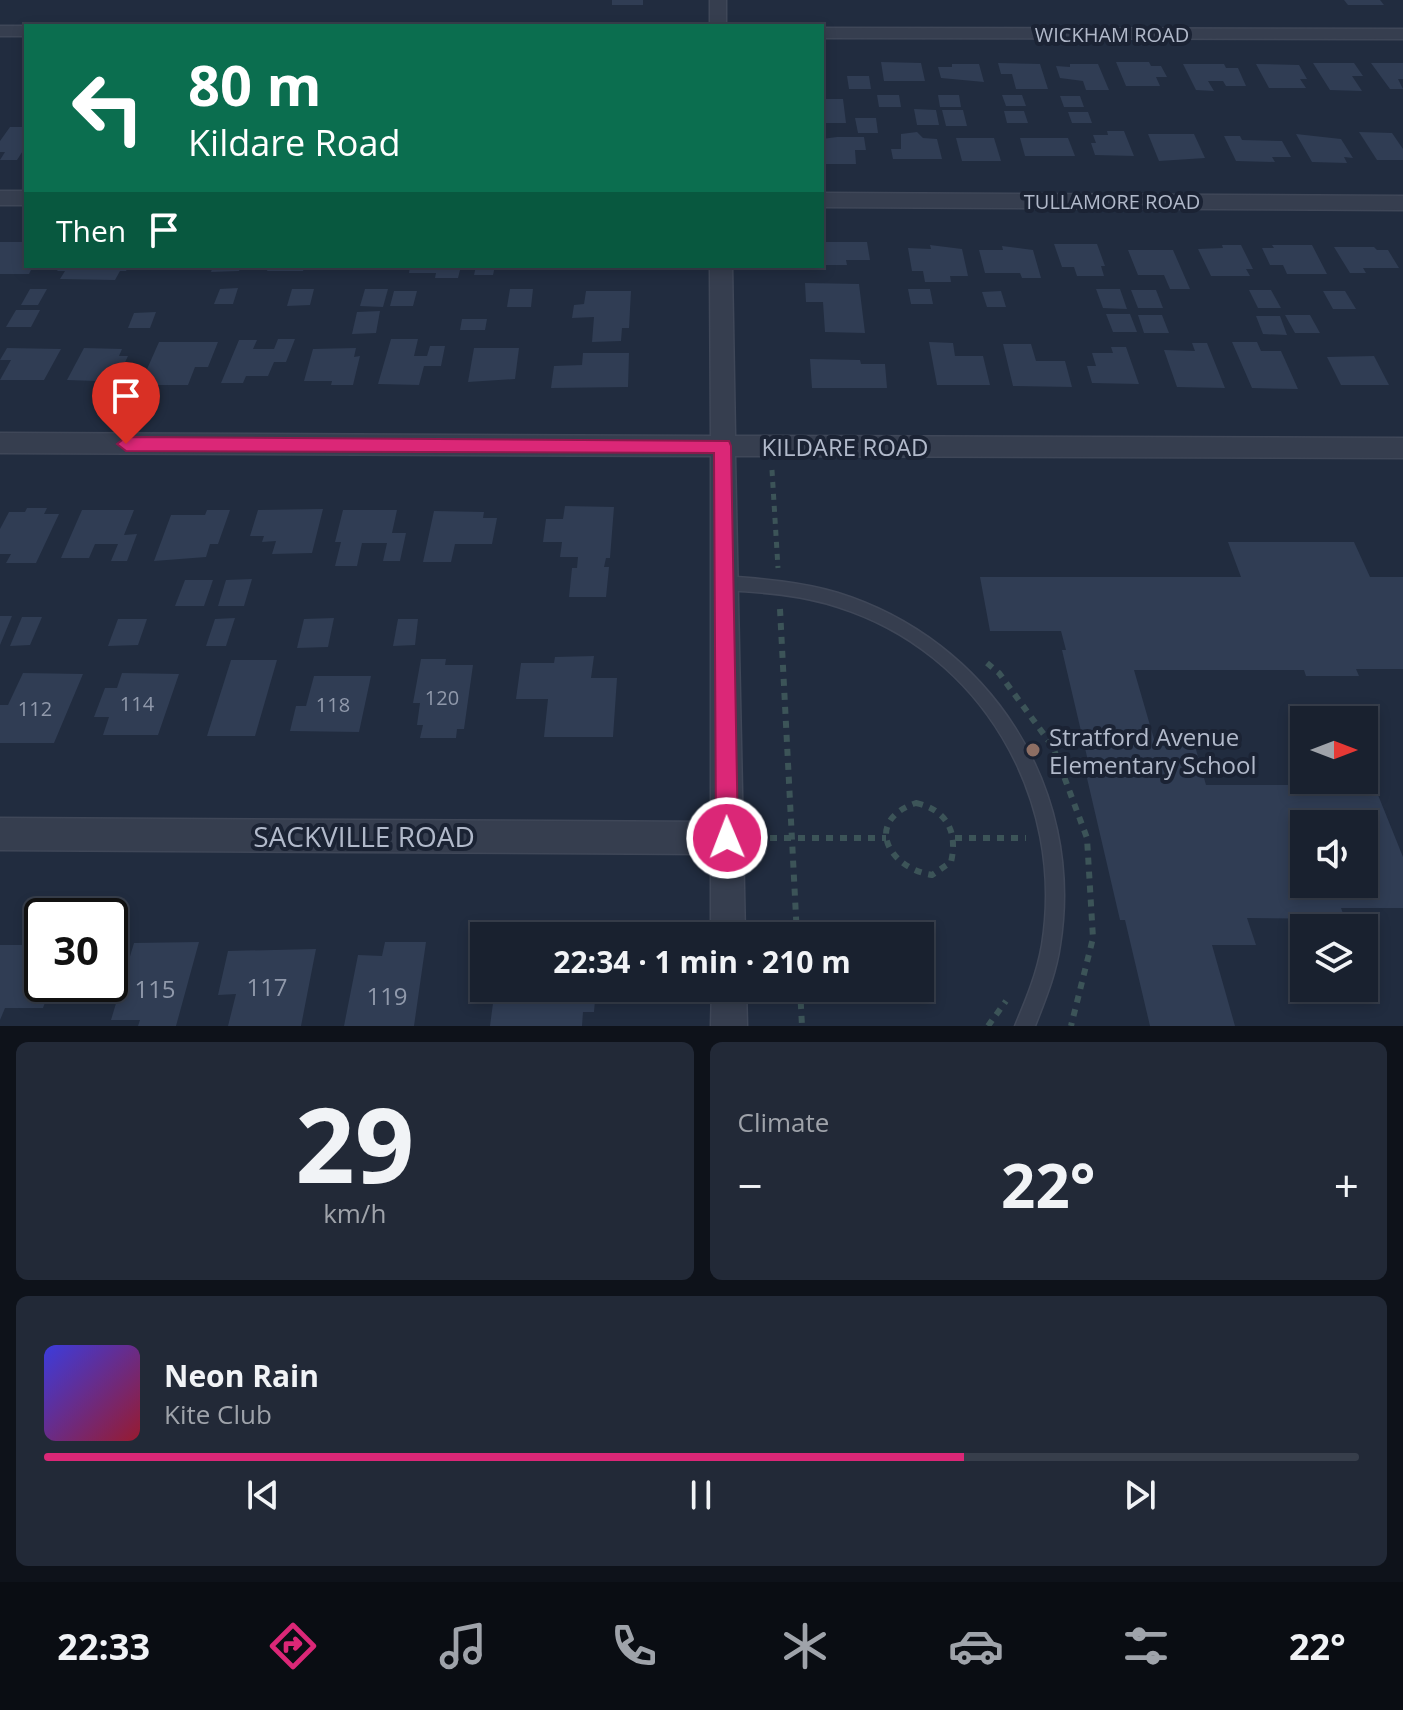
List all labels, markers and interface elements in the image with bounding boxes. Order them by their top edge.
street label: WICKHAM ROAD [1035,21,1189,48]
text: 80 m [188,46,322,122]
icon: left [56,56,160,160]
text: Kildare Road [188,118,400,167]
street label: TULLAMORE ROAD [1024,188,1200,215]
icon: arrive [142,208,186,252]
text: Then [56,210,126,251]
pin [92,362,160,444]
icon: arrive [104,374,148,418]
street label: KILDARE ROAD [762,430,928,463]
house number: 120 [425,684,459,711]
house number: 114 [120,690,155,717]
house number: 118 [316,691,350,718]
house number: 112 [18,695,52,722]
north arrow [1290,706,1378,794]
map controls [1290,706,1378,1002]
place label: Stratford Avenue Elementary School [1049,720,1257,781]
marker: Stratford Avenue Elementary School [1024,741,1042,759]
position arrow [685,796,769,880]
button: sound [1290,810,1378,898]
street label: SACKVILLE ROAD [253,817,475,855]
speed limit sign: 30 [24,898,128,1002]
button: layers [1290,914,1378,1002]
text: 22:34 · 1 min · 210 m [553,941,851,982]
house number: 117 [246,970,288,1003]
house number: 115 [134,972,176,1005]
house number: 119 [366,979,408,1012]
text: 29 [295,1072,414,1213]
text: Climate [738,1104,829,1140]
text: 22° [1001,1144,1095,1226]
text: − [738,1155,763,1215]
text: + [1334,1155,1359,1215]
text: km/h [323,1195,386,1231]
text: Neon Rain [164,1355,319,1396]
text: Kite Club [164,1396,272,1432]
icon: previous [241,1473,285,1517]
icon: pause [679,1473,723,1517]
icon: next [1118,1473,1162,1517]
icon: directions [265,1618,321,1674]
icon: music [435,1618,491,1674]
icon: phone [606,1618,662,1674]
icon: climate [777,1618,833,1674]
icon: car [948,1618,1004,1674]
icon: filters [1118,1618,1174,1674]
text: 22:33 [57,1622,150,1671]
text: 22° [1289,1622,1346,1671]

